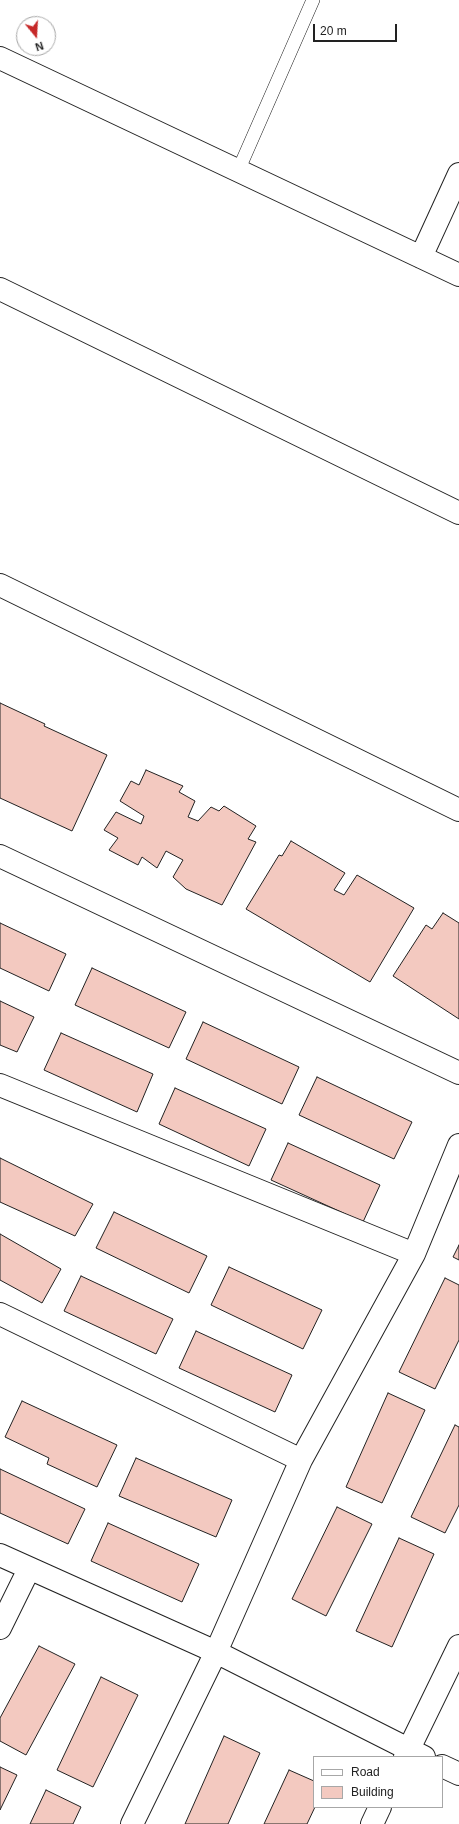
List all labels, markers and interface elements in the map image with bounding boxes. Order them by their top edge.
north arrow [16,16,56,56]
scale bar [315,16,399,42]
text: 20 m [320,24,347,38]
text: N [34,40,45,53]
legend [313,1756,443,1808]
text: Road [351,1765,380,1779]
text: Building [351,1785,394,1799]

